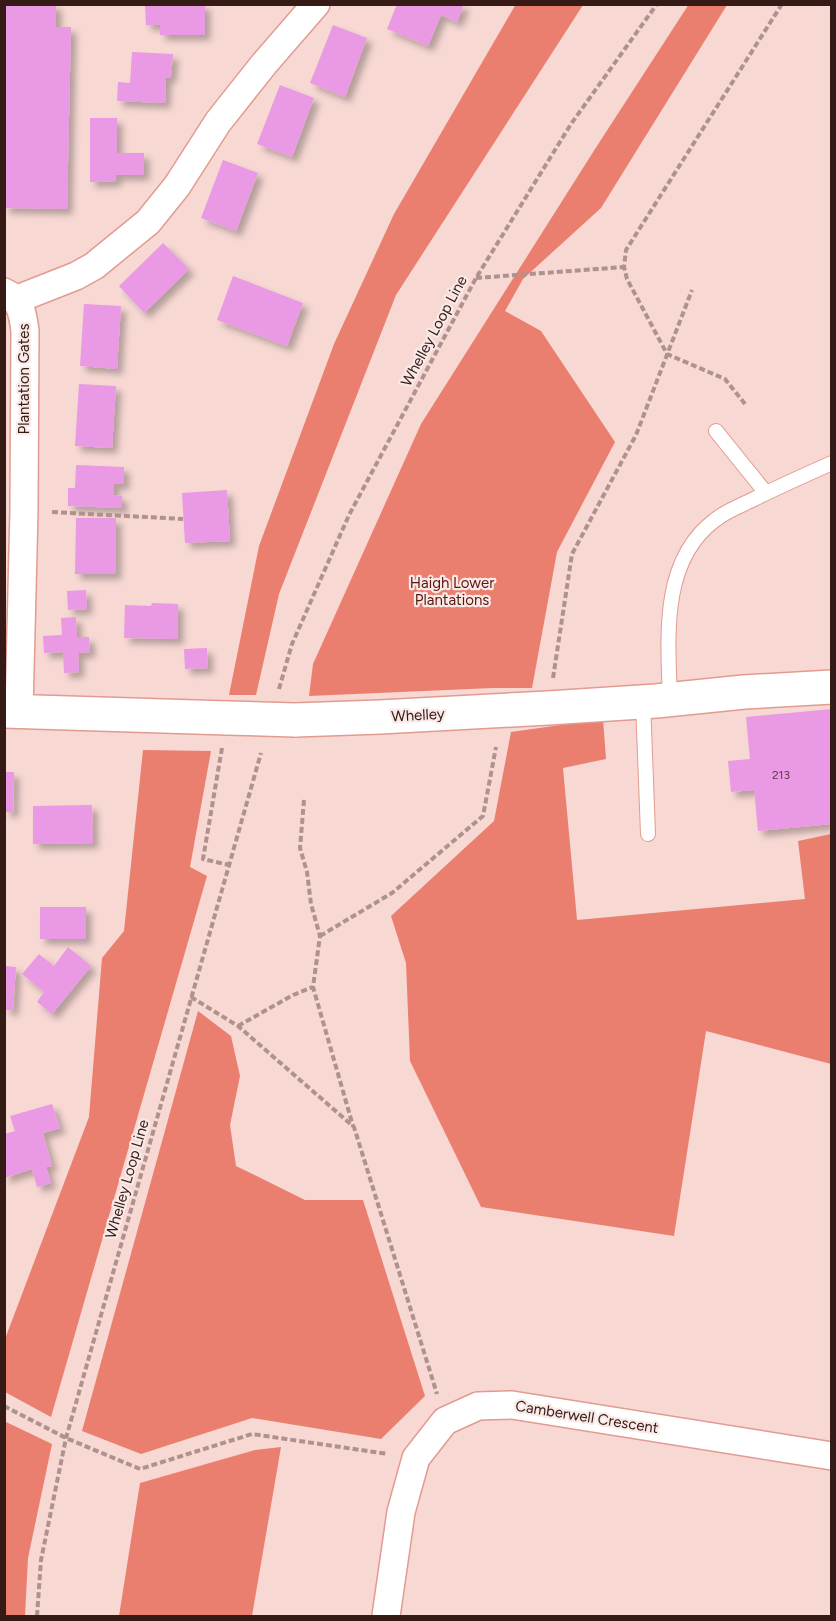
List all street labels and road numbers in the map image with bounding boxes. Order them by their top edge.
street label: Whelley Loop Line [397,273,471,389]
street label: Plantation Gates [15,323,33,435]
street label: Whelley [391,705,445,725]
street label: Whelley Loop Line [101,1118,153,1240]
street label: Camberwell Crescent [514,1397,660,1437]

